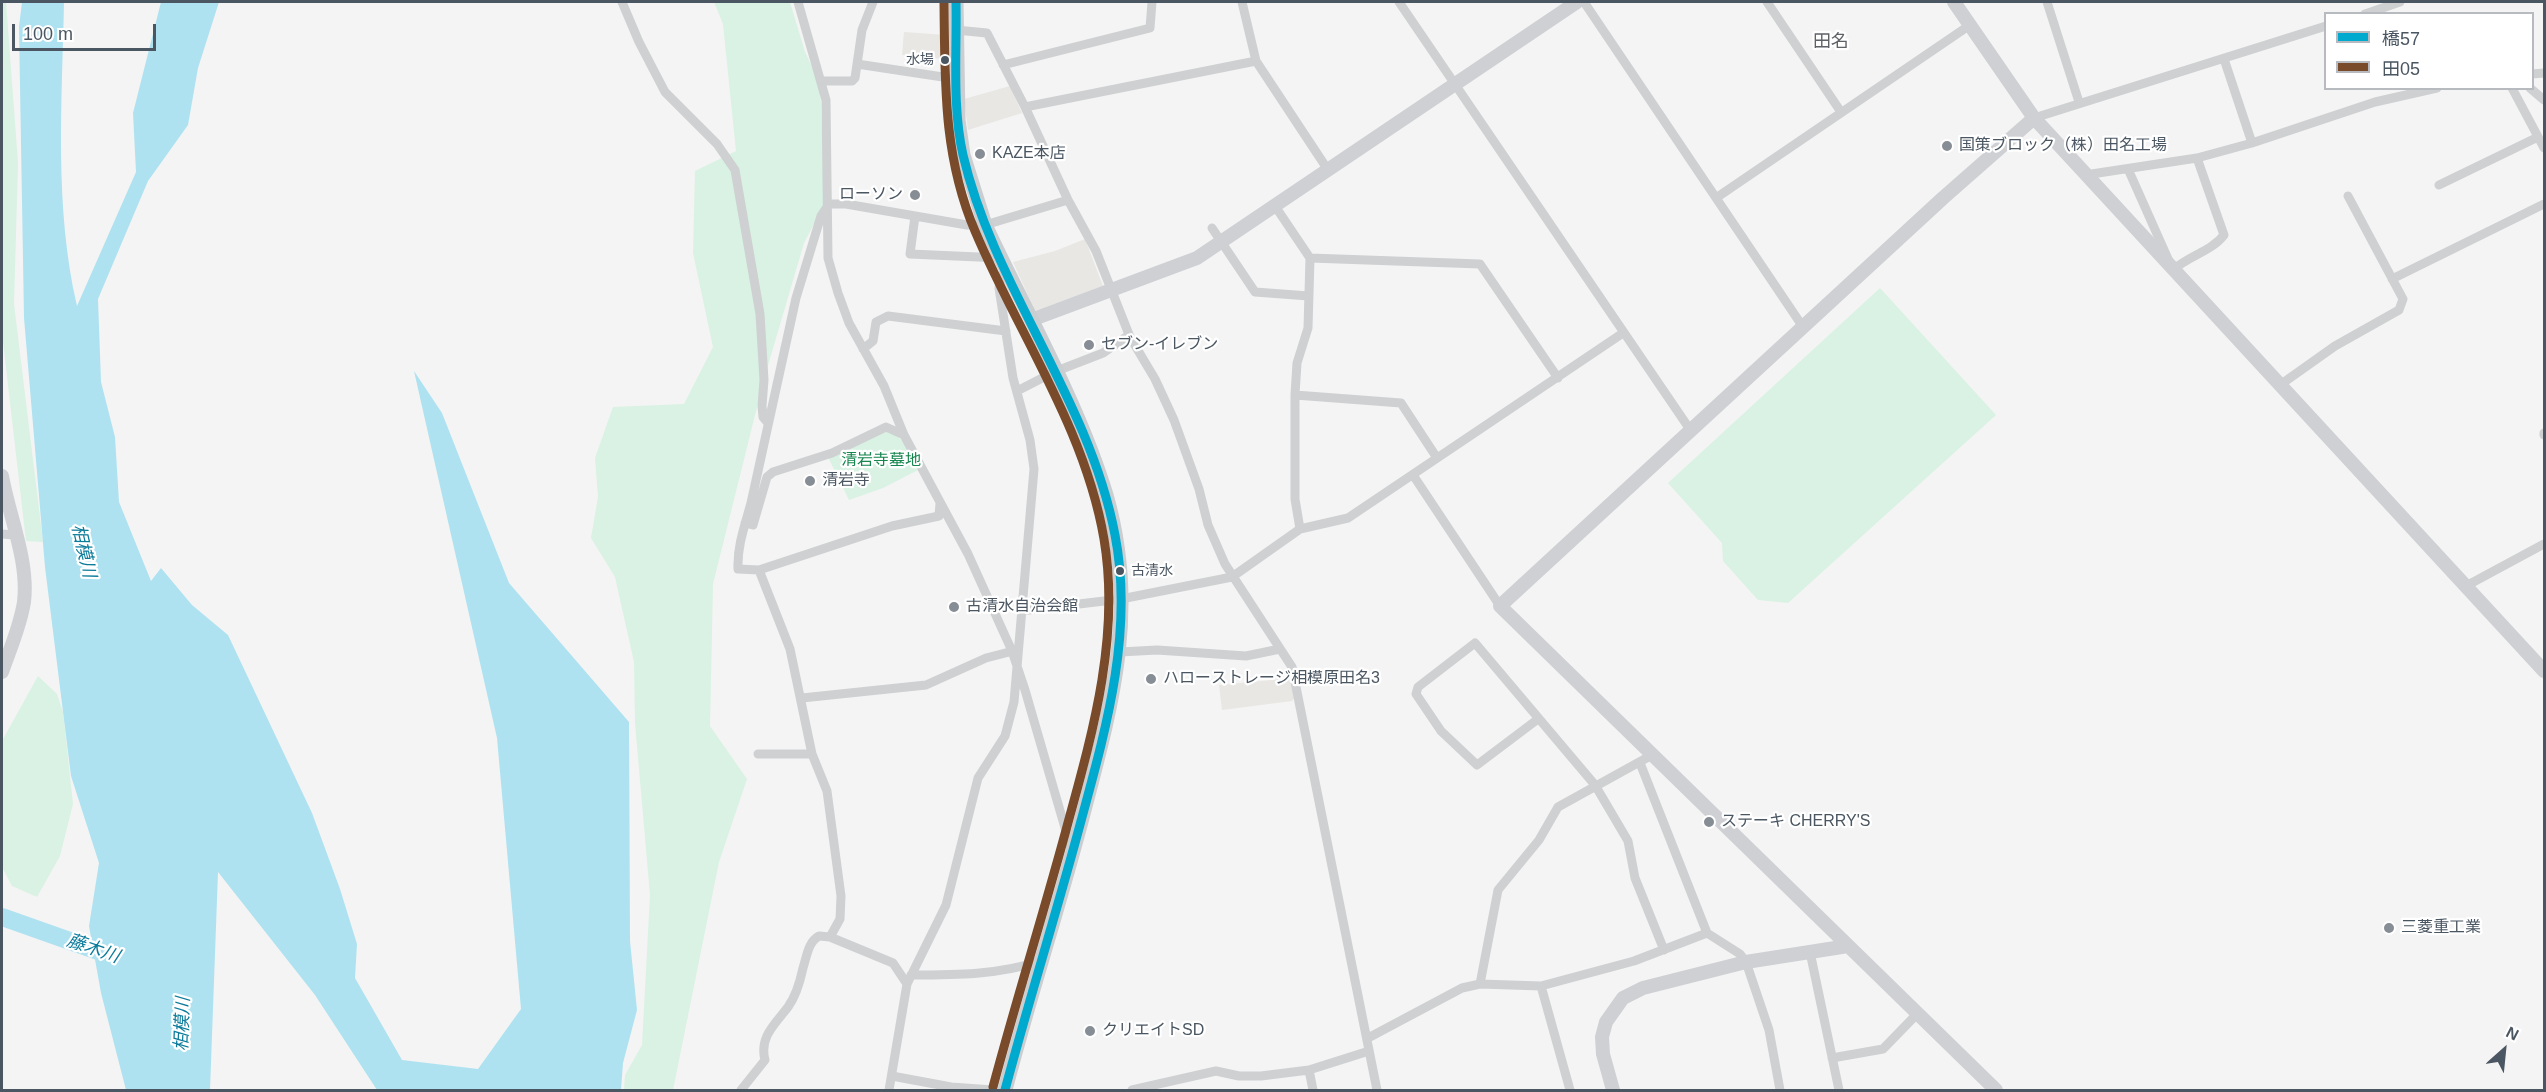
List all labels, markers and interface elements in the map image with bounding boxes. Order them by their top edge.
scale bar [15,12,159,50]
legend [2324,12,2534,90]
text: 100 m [23,24,73,44]
text: 橋57 [2382,29,2420,49]
district label: 田名 [1813,31,1849,53]
place label: 水場 [906,52,934,68]
marker: 水場 [939,54,951,66]
text: 田05 [2382,59,2420,79]
place label: 国策ブロック（株）田名工場 [1959,136,2167,156]
marker: 国策ブロック（株）田名工場 [1940,139,1954,153]
place label: KAZE本店 [992,144,1066,164]
marker: KAZE本店 [973,147,987,161]
place label: ローソン [839,185,903,205]
marker: ローソン [908,188,922,202]
place label: セブン-イレブン [1101,335,1218,355]
marker: セブン-イレブン [1082,338,1096,352]
park label: 清岩寺墓地 [841,451,921,471]
place label: 清岩寺 [822,471,870,491]
marker: 清岩寺 [803,474,817,488]
water label: 相模川 [66,522,100,580]
place label: 古清水 [1131,563,1173,579]
marker: 古清水 [1114,565,1126,577]
place label: 古清水自治会館 [966,597,1078,617]
marker: 古清水自治会館 [947,600,961,614]
place label: ハローストレージ相模原田名3 [1163,669,1380,689]
marker: ハローストレージ相模原田名3 [1144,672,1158,686]
place label: ステーキ CHERRY'S [1721,812,1870,832]
marker: ステーキ CHERRY'S [1702,815,1716,829]
place label: 三菱重工業 [2401,918,2481,938]
marker: 三菱重工業 [2382,921,2396,935]
water label: 藤木川 [64,930,122,968]
water label: 相模川 [171,997,195,1051]
north arrow [2474,1020,2534,1080]
place label: クリエイトSD [1102,1021,1204,1041]
text: N [2503,1023,2521,1044]
marker: クリエイトSD [1083,1024,1097,1038]

